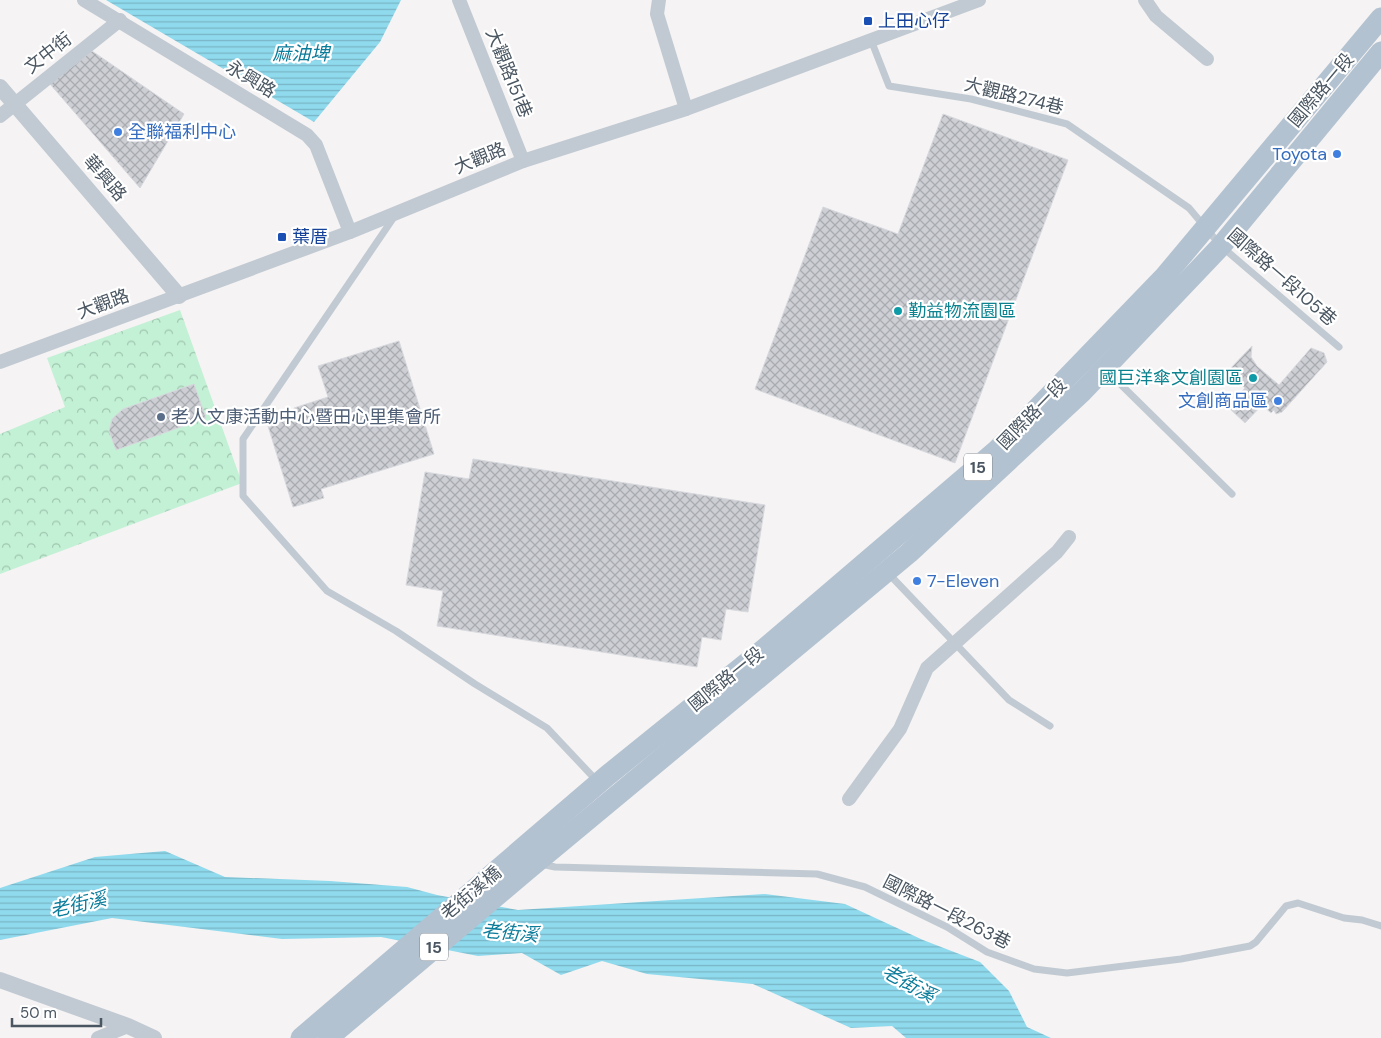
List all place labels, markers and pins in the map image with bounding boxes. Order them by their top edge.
place label: 上田心仔 [878,9,950,33]
marker: 上田心仔 [862,15,874,27]
place label: 全聯福利中心 [128,120,236,144]
marker: 全聯福利中心 [112,126,124,138]
place label: Toyota [1272,142,1327,166]
marker: Toyota [1331,148,1343,160]
place label: 葉厝 [292,225,328,249]
marker: 葉厝 [276,231,288,243]
place label: 勤益物流園區 [908,299,1016,323]
marker: 勤益物流園區 [892,305,904,317]
place label: 國巨洋傘文創園區 [1099,366,1243,390]
marker: 國巨洋傘文創園區 [1247,372,1259,384]
place label: 文創商品區 [1178,389,1268,413]
marker: 文創商品區 [1272,395,1284,407]
place label: 老人文康活動中心暨田心里集會所 [171,405,441,429]
marker: 老人文康活動中心暨田心里集會所 [155,411,167,423]
place label: 7-Eleven [927,569,999,593]
marker: 7-Eleven [911,575,923,587]

